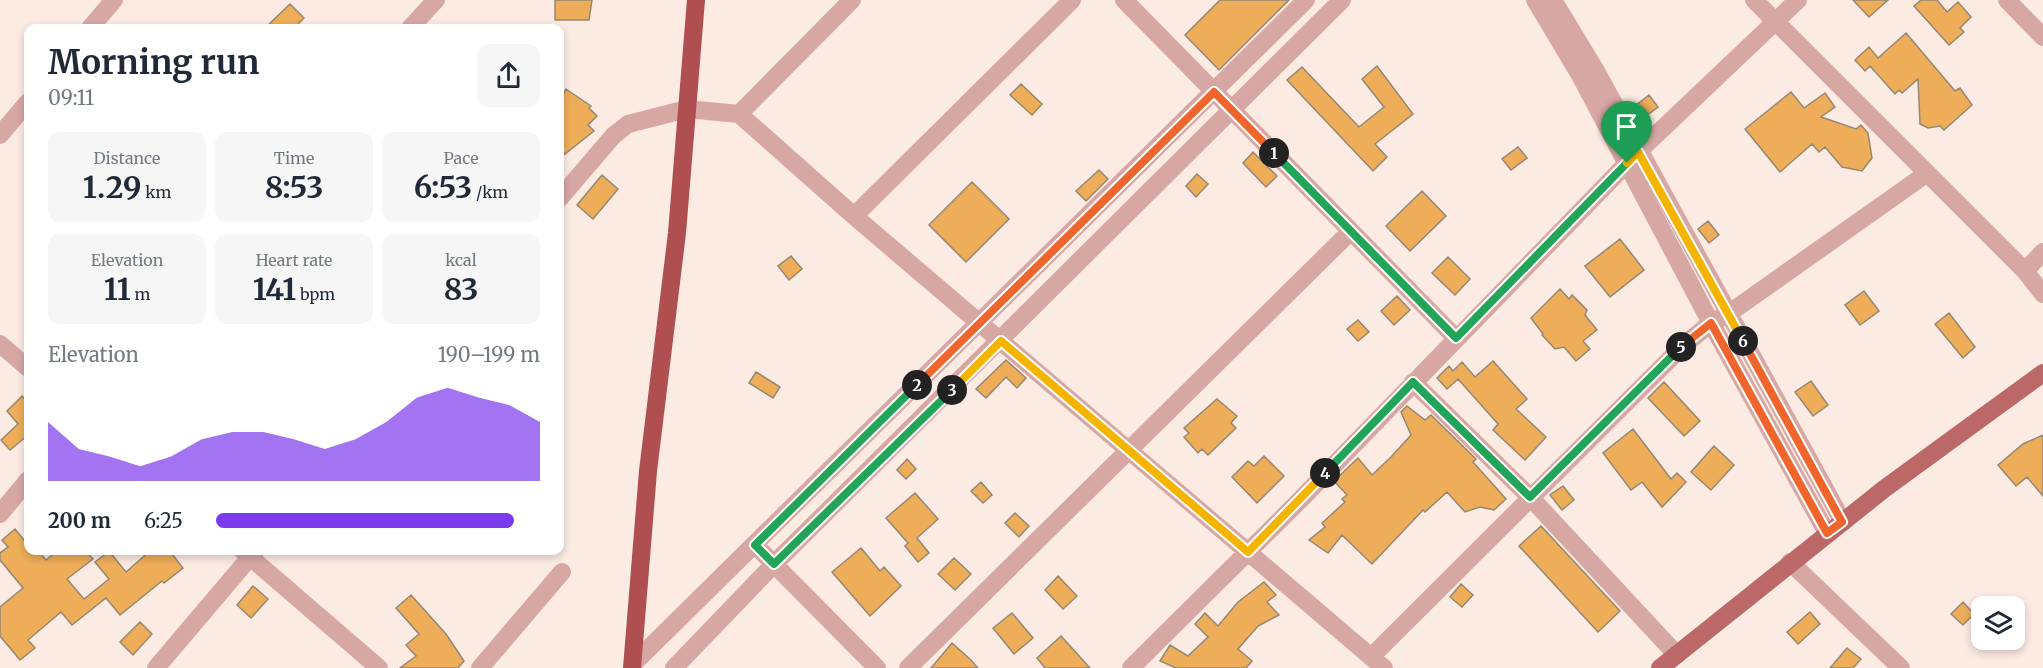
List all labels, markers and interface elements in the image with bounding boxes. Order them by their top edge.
text: Morning run [48,42,259,83]
button: share [477,44,540,107]
text: 09:11 [48,85,94,110]
pin [1601,101,1652,163]
icon: arrive [1610,110,1643,143]
pin: 1 [1259,138,1289,168]
text: 1 [1270,143,1278,163]
text: Distance [94,148,160,168]
text: Time [274,148,314,168]
text: Pace [444,148,479,168]
text: 1.29 [83,168,141,206]
text: 8:53 [265,168,323,206]
text: 6:53 [414,168,472,206]
text: km [141,182,171,202]
text: /km [472,182,508,202]
text: Elevation [91,250,163,270]
text: Heart rate [256,250,332,270]
text: kcal [445,250,477,270]
text: 11 [104,270,131,308]
text: 141 [253,270,296,308]
text: 83 [444,270,478,308]
text: m [131,284,150,304]
text: bpm [296,284,335,304]
pin: 6 [1728,326,1758,356]
text: 6 [1738,331,1748,351]
pin: 5 [1666,332,1696,362]
text: 5 [1676,337,1686,357]
text: Elevation [48,342,139,367]
text: 190–199 m [438,342,540,367]
pin: 2 [902,370,932,400]
text: 2 [912,375,922,395]
pin: 3 [937,375,967,405]
text: 3 [947,380,957,400]
pin: 4 [1310,458,1340,488]
text: 4 [1320,463,1330,483]
text: 200 m [48,508,111,533]
text: 6:25 [144,508,183,533]
map controls [1971,596,2025,650]
button: layers [1971,596,2025,650]

